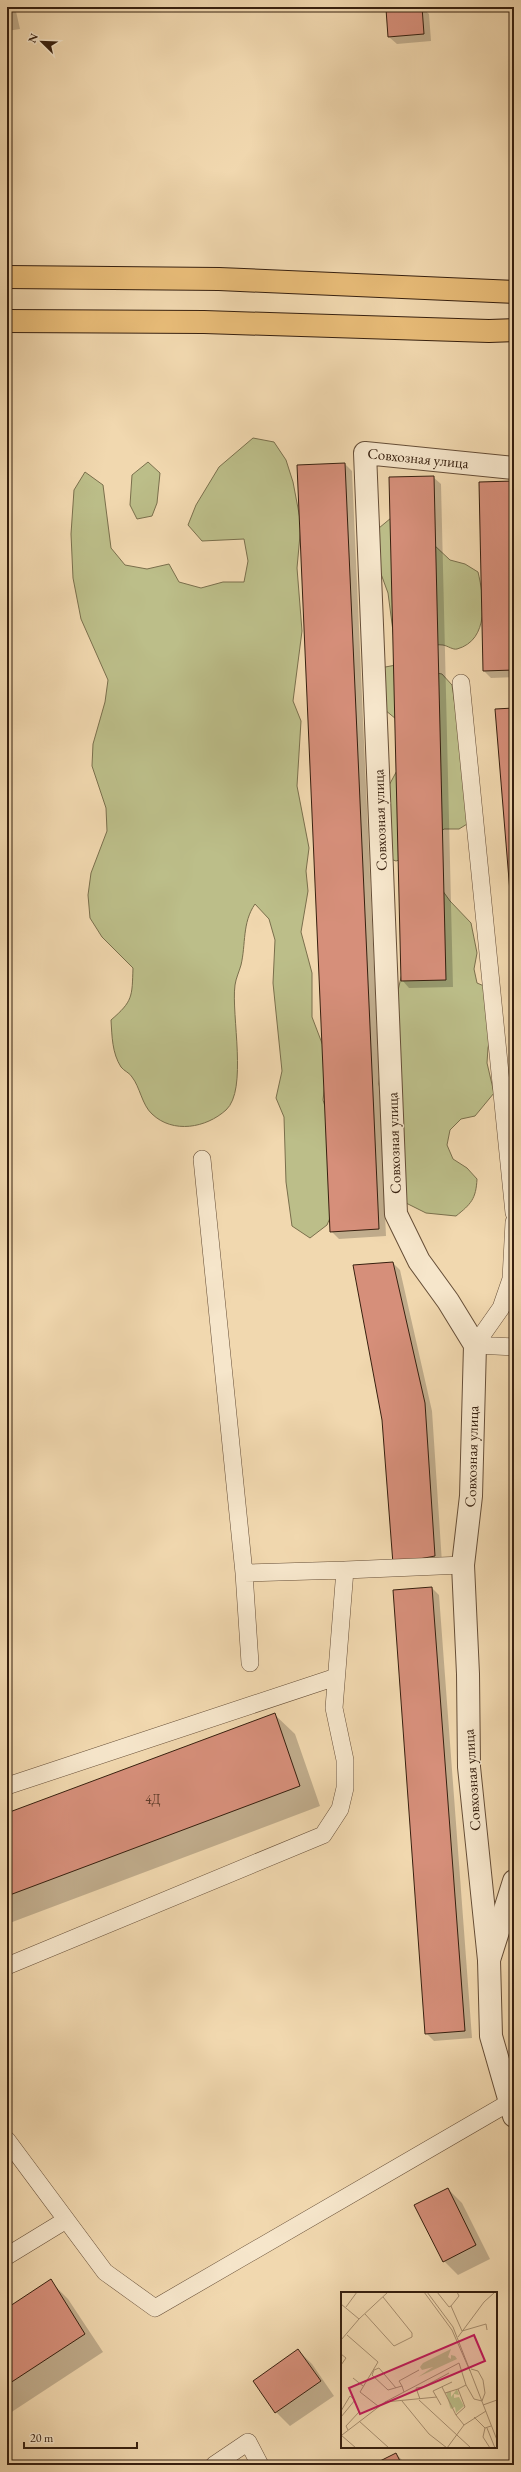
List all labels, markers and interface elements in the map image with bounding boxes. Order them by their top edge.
north arrow [22,22,62,62]
text: N [25,31,41,45]
street label: Совхозная улица [366,443,470,472]
street label: Совхозная улица [368,769,391,871]
street label: Совхозная улица [382,1092,405,1194]
street label: Совхозная улица [460,1405,482,1509]
street label: Совхозная улица [458,1729,485,1831]
house number: 4Д [145,1791,161,1808]
inset map [341,2292,497,2448]
scale bar [24,2424,137,2450]
text: 20 m [30,2430,54,2446]

